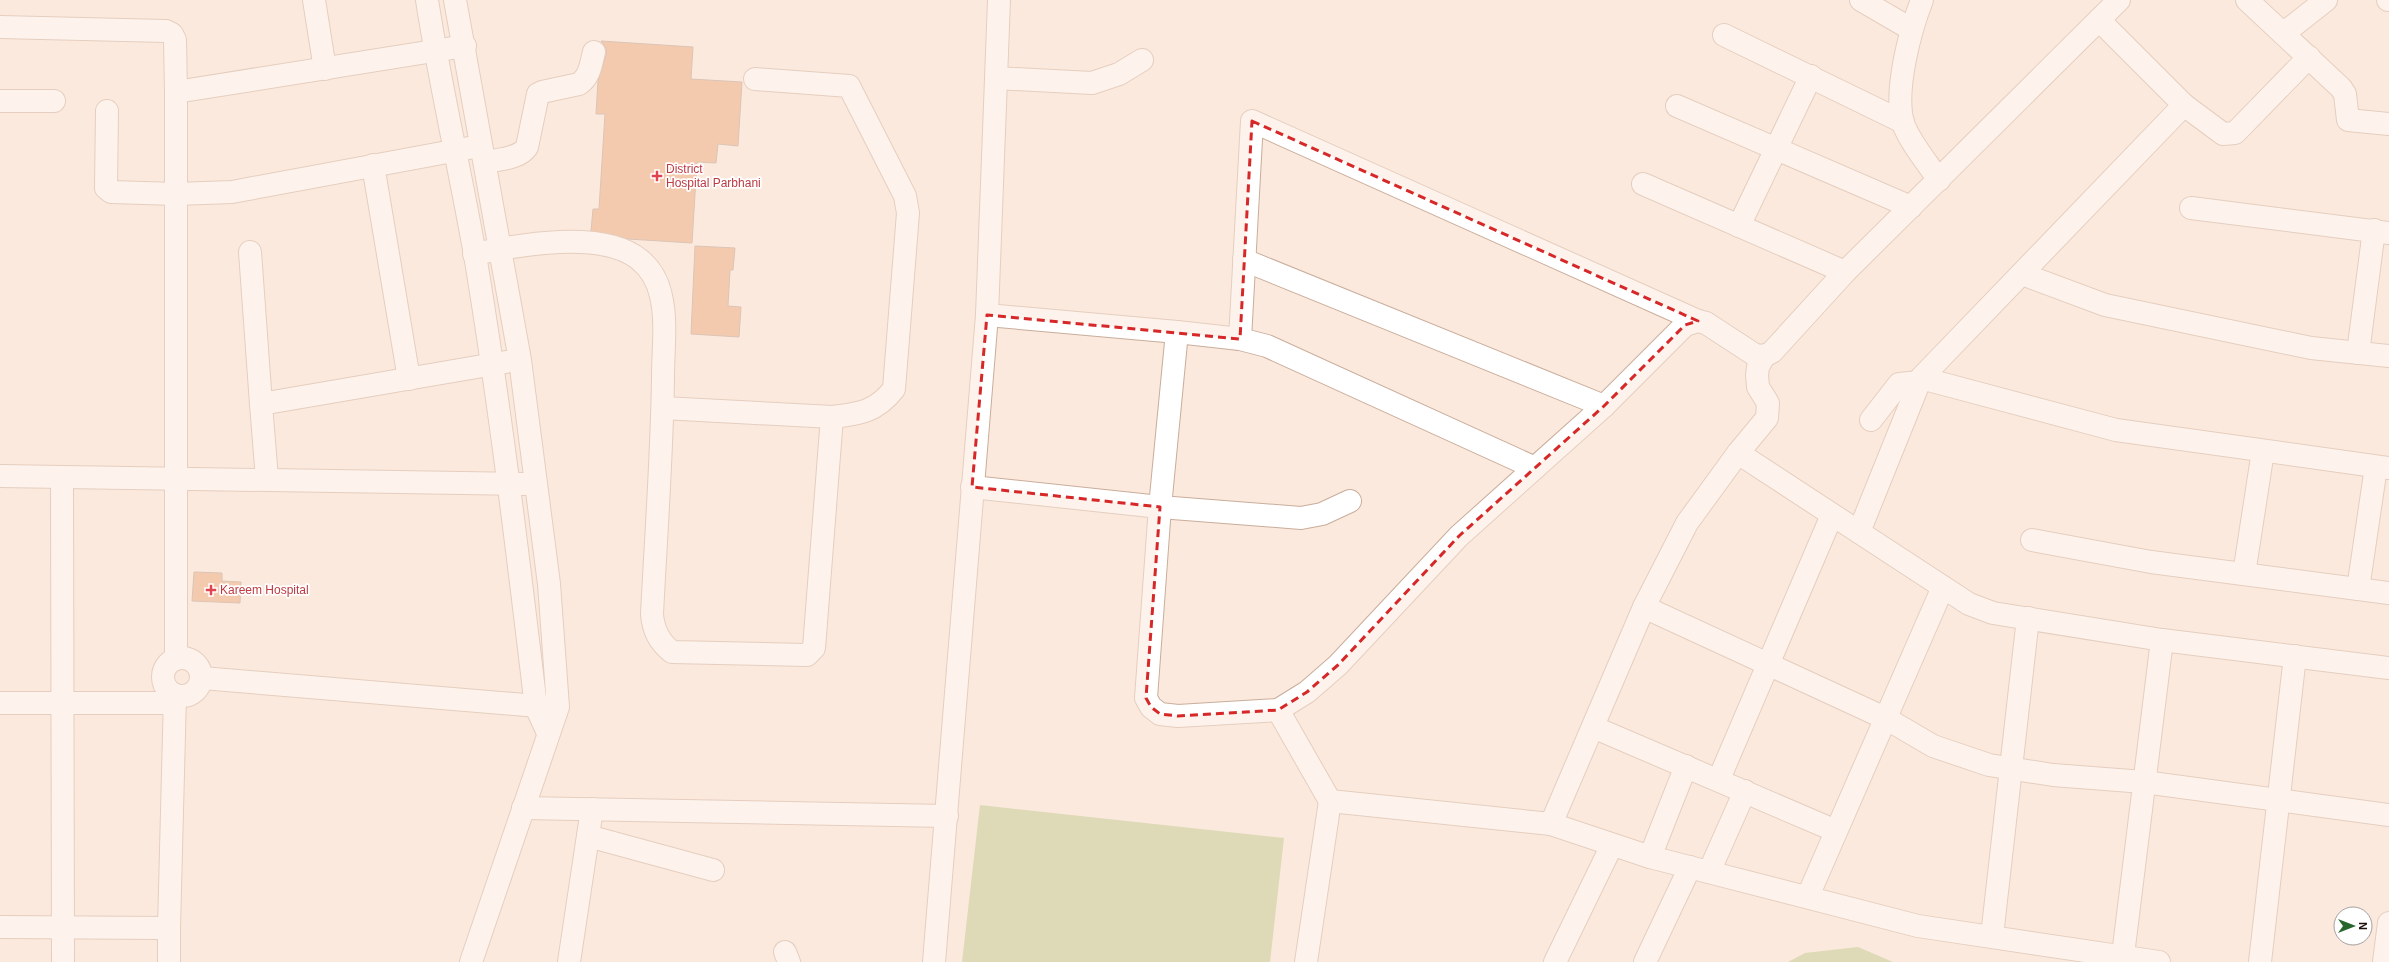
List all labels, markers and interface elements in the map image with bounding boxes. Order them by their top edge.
place label: District Hospital Parbhani [666,162,761,190]
marker: District Hospital Parbhani [651,170,663,182]
place label: Kareem Hospital [220,583,309,597]
marker: Kareem Hospital [205,584,217,596]
north arrow [2333,906,2373,946]
text: N [2357,922,2369,930]

